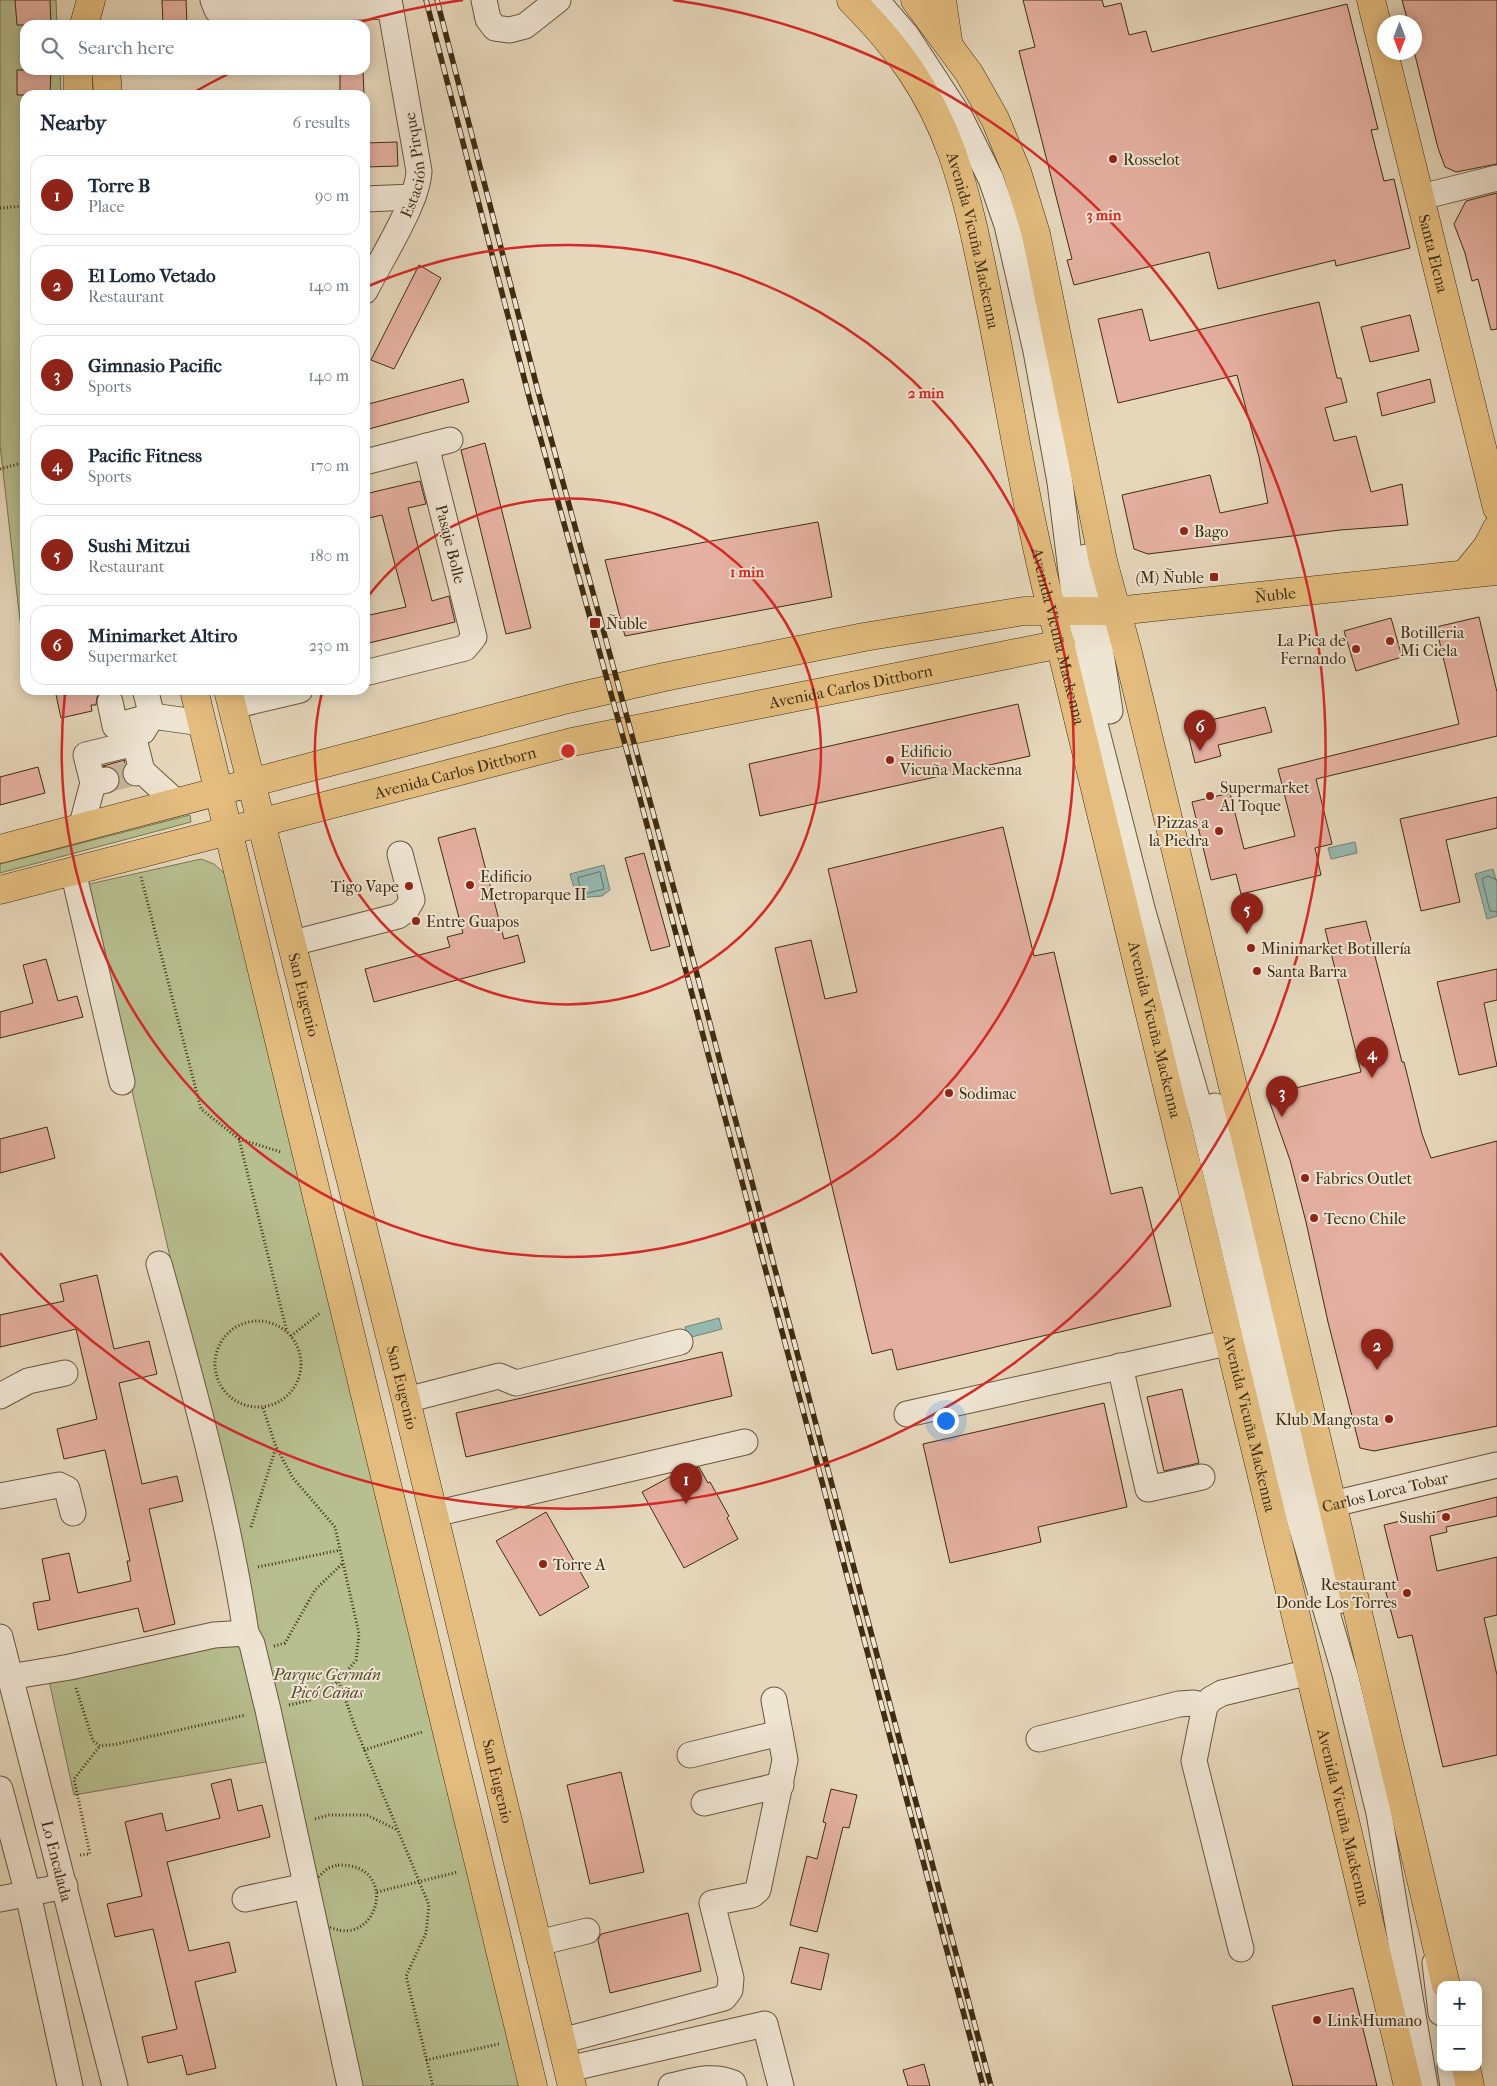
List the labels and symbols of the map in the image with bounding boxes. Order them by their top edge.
north arrow [1377,15,1422,60]
street label: Estación Pirque [396,111,429,221]
street label: Avenida Vicuña Mackenna [942,148,1003,331]
place label: Rosselot [1123,150,1181,169]
marker: Rosselot [1107,153,1119,165]
text: 3 min [1087,206,1122,224]
street label: Santa Elena [1414,212,1452,295]
text: 2 min [908,384,945,402]
street label: Pasaje Bolle [432,503,470,586]
place label: Bago [1194,522,1228,541]
marker: Bago [1178,525,1190,537]
street label: Avenida Vicuña Mackenna [1027,545,1089,727]
text: 1 min [730,563,764,581]
place label: (M) Ñuble [1135,568,1204,587]
marker: (M) Ñuble [1208,571,1220,583]
street label: Ñuble [1254,583,1297,606]
place label: Ñuble [606,614,647,633]
marker: Ñuble [588,616,602,630]
place label: Botilleria Mi Ciela [1400,623,1465,660]
place label: La Pica de Fernando [1277,631,1346,668]
marker: Botilleria Mi Ciela [1384,635,1396,647]
marker: La Pica de Fernando [1350,643,1362,655]
street label: Avenida Carlos Dittborn [766,661,935,713]
pin: 6 [1184,710,1216,751]
centre of rings [559,742,577,760]
place label: Edificio Vicuña Mackenna [899,742,1023,779]
street label: Avenida Carlos Dittborn [371,743,539,803]
marker: Edificio Vicuña Mackenna [884,754,896,766]
place label: Supermarket Al Toque [1219,778,1310,815]
marker: Supermarket Al Toque [1204,790,1216,802]
place label: Pizzas a la Piedra [1148,813,1210,850]
marker: Pizzas a la Piedra [1213,825,1225,837]
place label: Edificio Metroparque II [480,867,587,904]
place label: Tigo Vape [330,877,399,896]
marker: Edificio Metroparque II [464,879,476,891]
marker: Tigo Vape [403,880,415,892]
pin: 5 [1231,893,1263,934]
place label: Entre Guapos [426,912,519,931]
marker: Entre Guapos [410,915,422,927]
street label: Avenida Vicuña Mackenna [1124,938,1186,1121]
place label: Minimarket Botillería [1261,939,1412,958]
marker: Minimarket Botillería [1245,942,1257,954]
street label: San Eugenio [284,951,324,1039]
place label: Santa Barra [1267,962,1348,981]
marker: Santa Barra [1251,965,1263,977]
pin: 4 [1356,1037,1388,1078]
pin: 3 [1266,1076,1298,1117]
place label: Sodimac [959,1084,1017,1103]
marker: Sodimac [943,1087,955,1099]
place label: Fabrics Outlet [1315,1169,1413,1188]
marker: Fabrics Outlet [1299,1172,1311,1184]
place label: Tecno Chile [1324,1209,1406,1228]
marker: Tecno Chile [1308,1212,1320,1224]
pin: 2 [1361,1329,1393,1370]
street label: Avenida Vicuña Mackenna [1219,1332,1280,1514]
street label: San Eugenio [383,1344,422,1431]
your location [933,1408,959,1434]
place label: Klub Mangosta [1275,1410,1380,1429]
marker: Klub Mangosta [1383,1413,1395,1425]
pin: 1 [670,1463,702,1504]
street label: Carlos Lorca Tobar [1320,1468,1450,1516]
place label: Sushi [1399,1508,1436,1527]
marker: Sushi [1440,1511,1452,1523]
place label: Torre A [553,1555,606,1574]
marker: Torre A [537,1558,549,1570]
place label: Restaurant Donde Los Torres [1276,1575,1397,1612]
marker: Restaurant Donde Los Torres [1401,1587,1413,1599]
park label: Parque Germán Picó Cañas [272,1665,381,1702]
street label: Avenida Vicuña Mackenna [1313,1726,1374,1908]
street label: San Eugenio [478,1737,517,1825]
street label: Lo Encalada [37,1818,76,1904]
place label: Link Humano [1327,2011,1422,2030]
marker: Link Humano [1311,2014,1323,2026]

